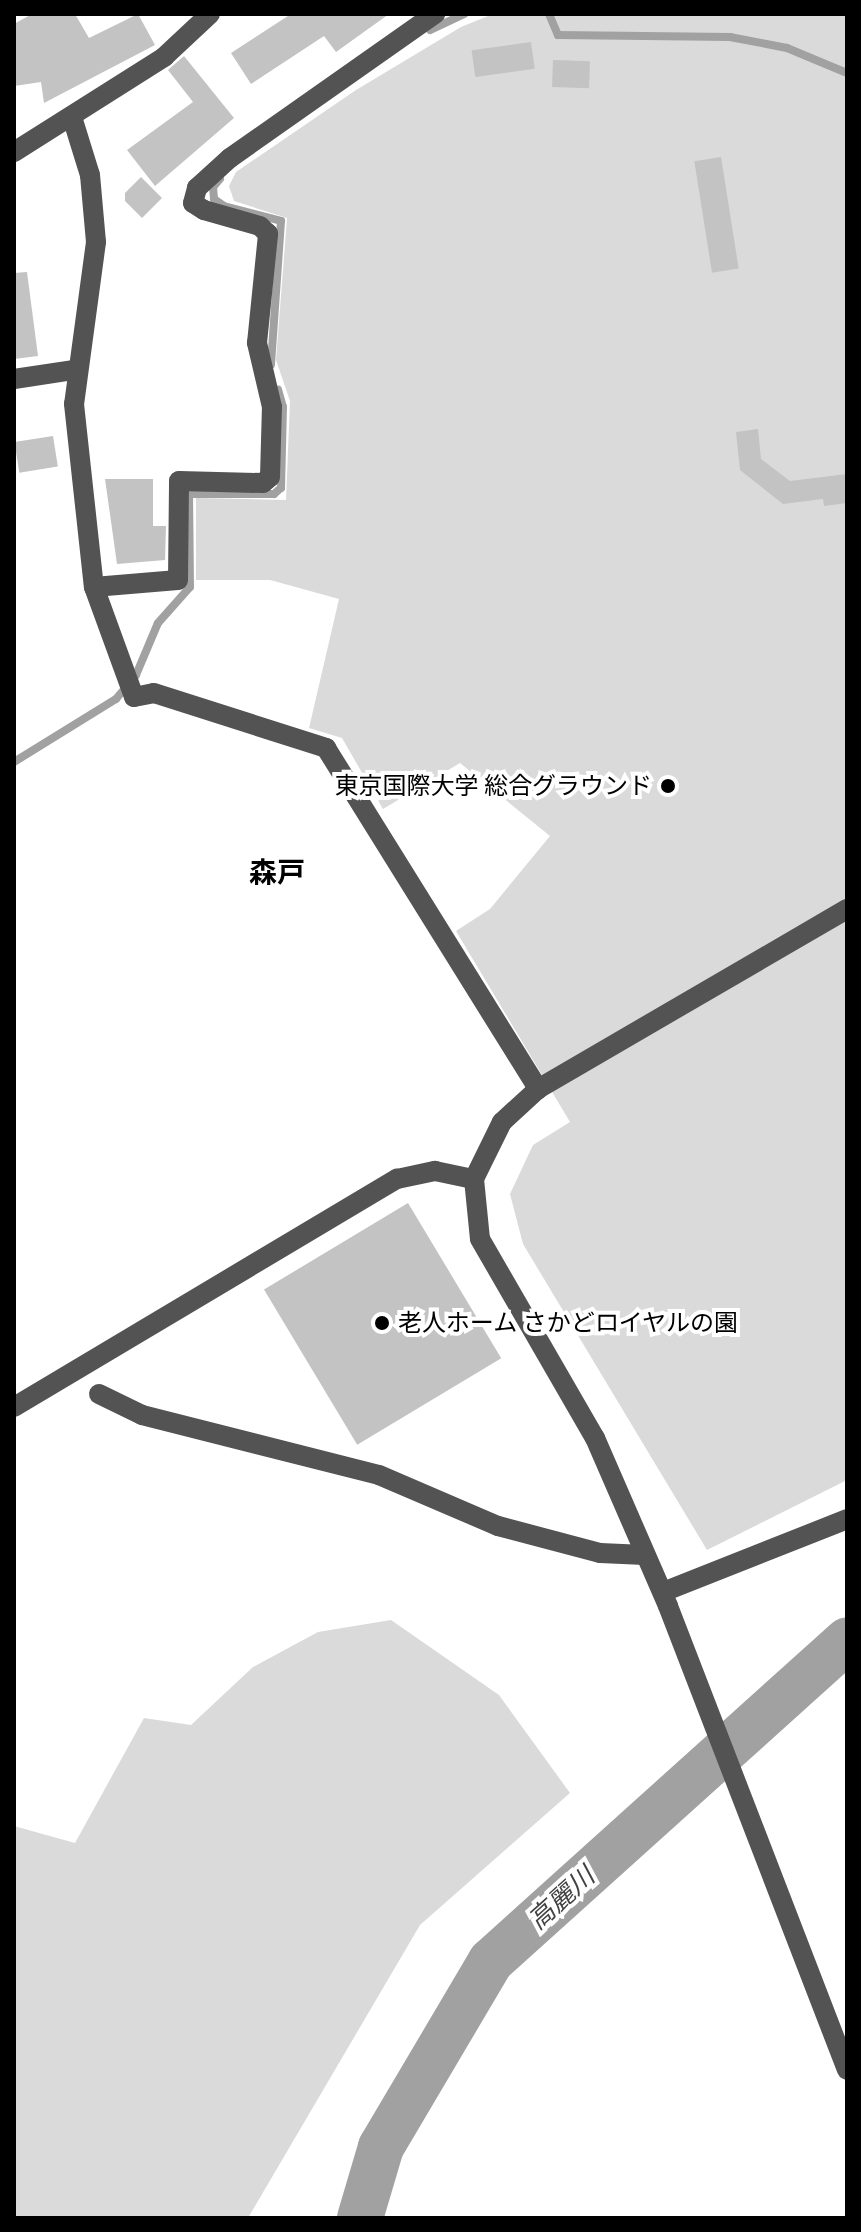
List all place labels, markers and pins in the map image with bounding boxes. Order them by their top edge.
place label: 東京国際大学 総合グラウンド [335,772,652,800]
marker: 東京国際大学 総合グラウンド [659,777,677,795]
place label: 老人ホーム さかどロイヤルの園 [398,1309,739,1337]
marker: 老人ホーム さかどロイヤルの園 [373,1314,391,1332]

